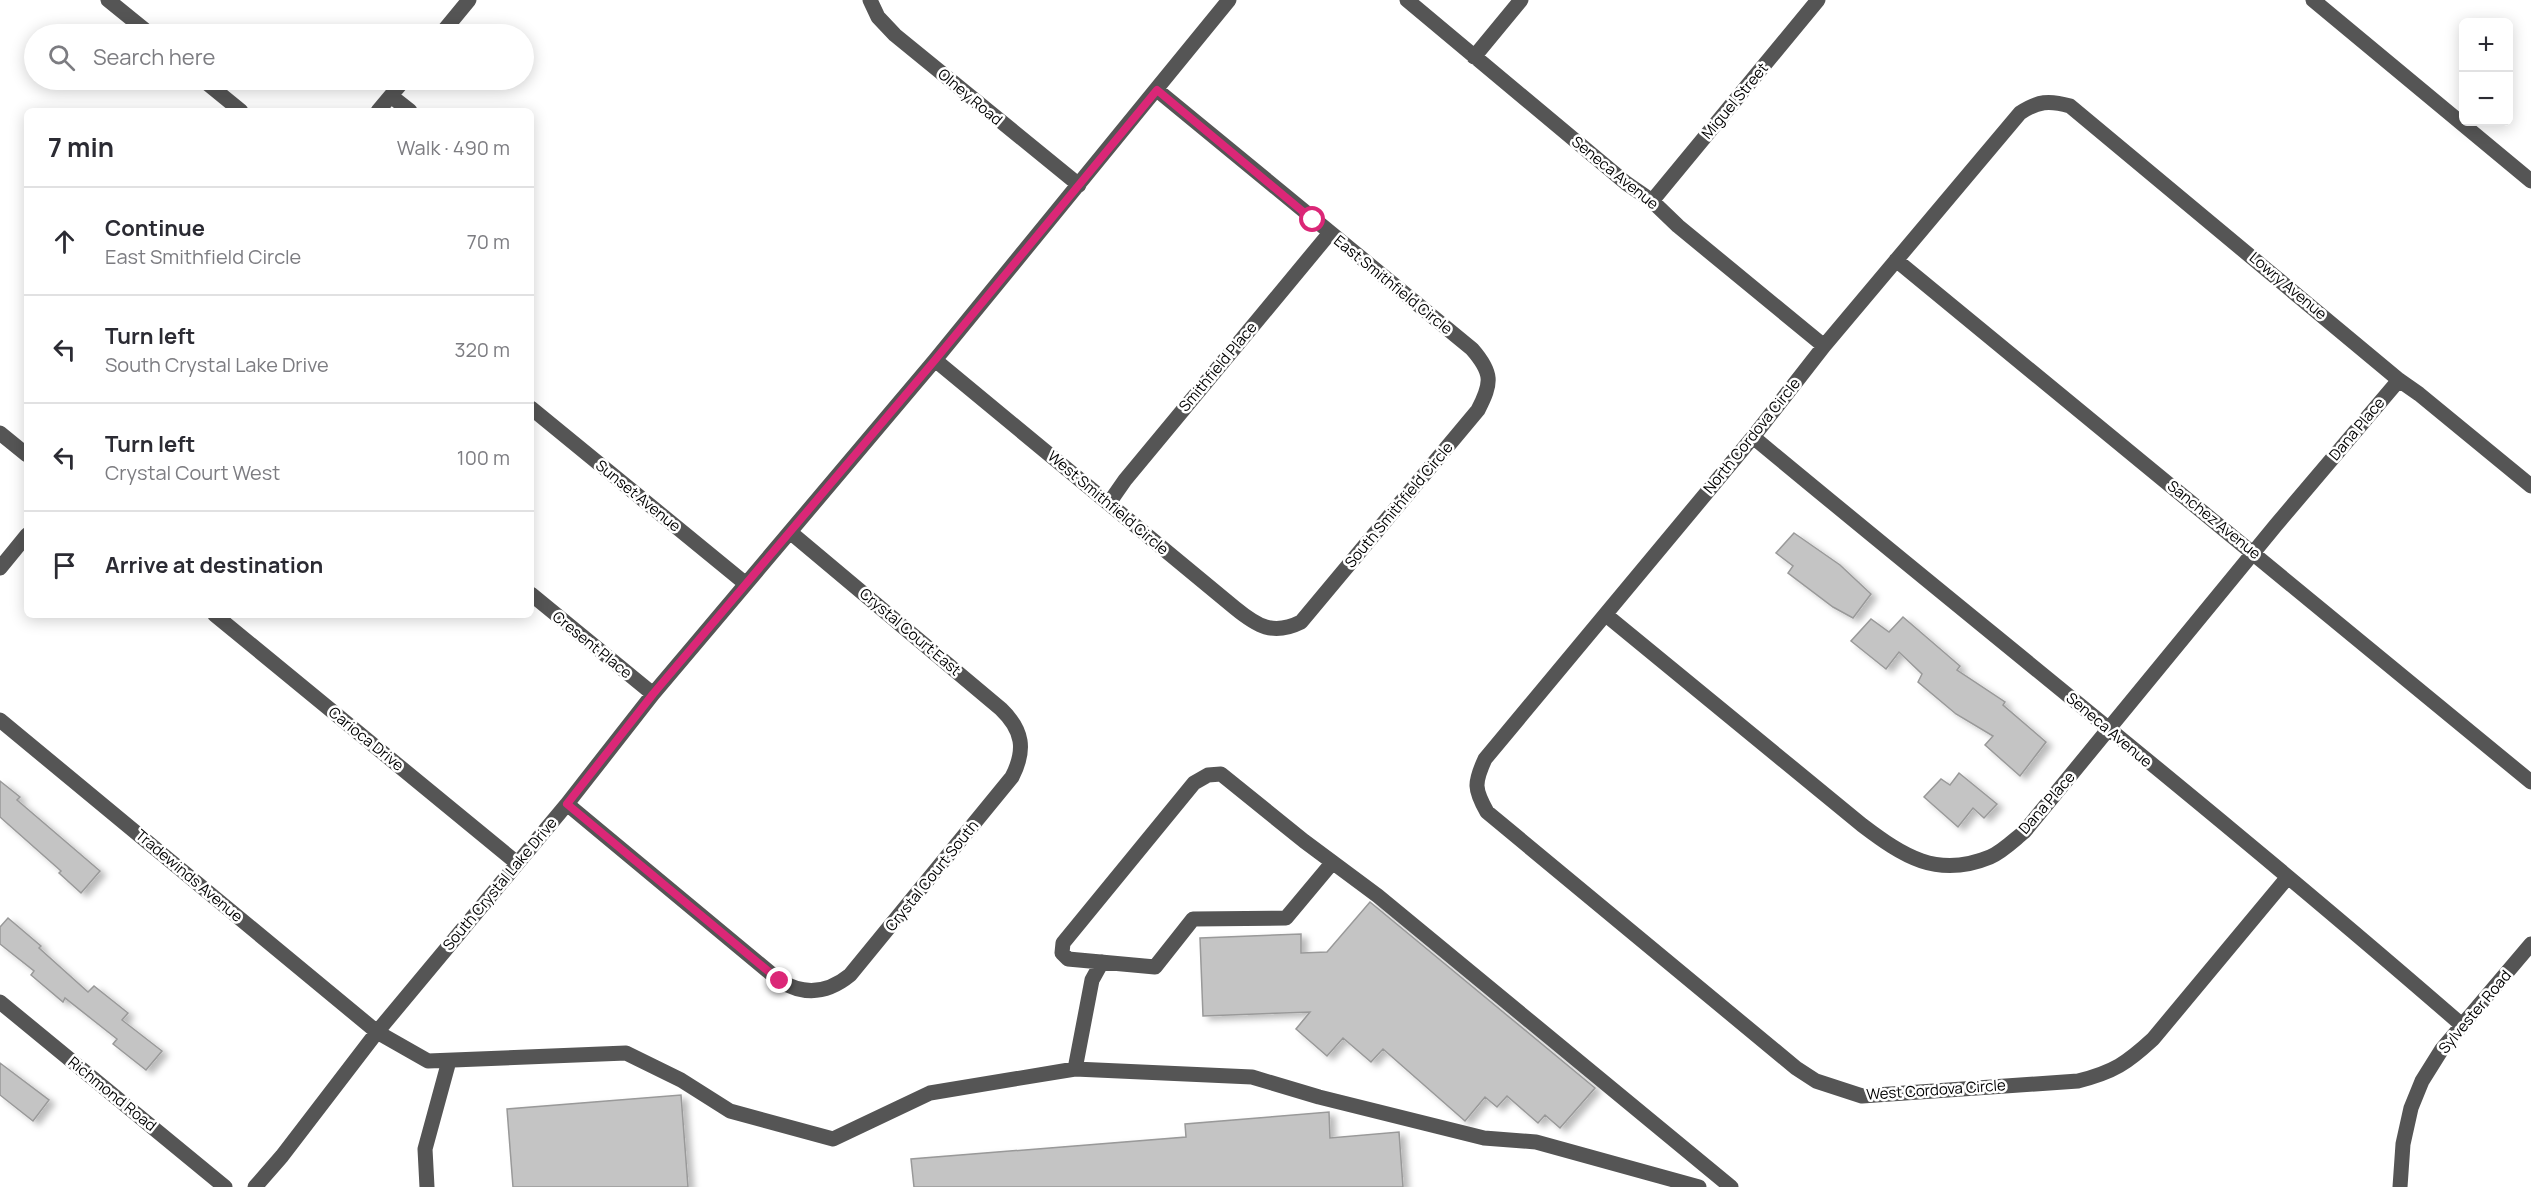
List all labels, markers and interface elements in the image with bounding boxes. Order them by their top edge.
map controls [2459,18,2513,126]
button: + [2459,18,2513,72]
search box [24,24,534,90]
icon: search [45,41,78,74]
text: Search here [93,42,215,72]
street label: Miguel Street [1697,58,1773,143]
street label: Olney Road [934,63,1007,130]
button: − [2459,72,2513,126]
text: 7 min [48,129,114,165]
street label: Seneca Avenue [1567,131,1663,214]
text: Walk · 490 m [397,134,510,161]
route start [1299,206,1325,232]
text: Continue [105,213,205,243]
icon: ahead [48,225,81,258]
text: 70 m [467,228,510,255]
street label: East Smithfield Circle [1330,230,1457,339]
text: East Smithfield Circle [105,243,301,270]
street label: Lowry Avenue [2245,247,2332,324]
street label: Smithfield Place [1174,317,1262,416]
text: Turn left [105,321,195,351]
icon: left [48,333,81,366]
text: 320 m [454,336,510,363]
text: South Crystal Lake Drive [105,351,329,378]
street label: North Cordova Circle [1698,373,1805,498]
street label: Dana Place [2324,392,2389,465]
text: Turn left [105,429,195,459]
street label: South Smithfield Circle [1340,437,1458,572]
icon: left [48,441,81,474]
text: 100 m [457,444,510,471]
street label: West Smithfield Circle [1043,446,1174,560]
street label: Sunset Avenue [591,455,686,537]
text: Crystal Court West [105,459,280,486]
street label: Sanchez Avenue [2163,475,2266,564]
icon: arrive [48,549,81,582]
text: Arrive at destination [105,550,323,580]
street label: Crystal Court East [855,583,965,680]
street label: Cresent Place [548,606,637,683]
street label: Seneca Avenue [2062,687,2157,772]
street label: Carioca Drive [324,702,409,776]
street label: Dana Place [2014,767,2080,838]
street label: South Crystal Lake Drive [438,813,562,955]
street label: Crystal Court South [880,816,983,936]
street label: Tradewinds Avenue [131,825,248,927]
street label: Sylvester Road [2433,966,2516,1058]
route end [766,967,792,993]
street label: Richmond Road [64,1051,161,1136]
street label: West Cordova Circle [1866,1074,2006,1105]

